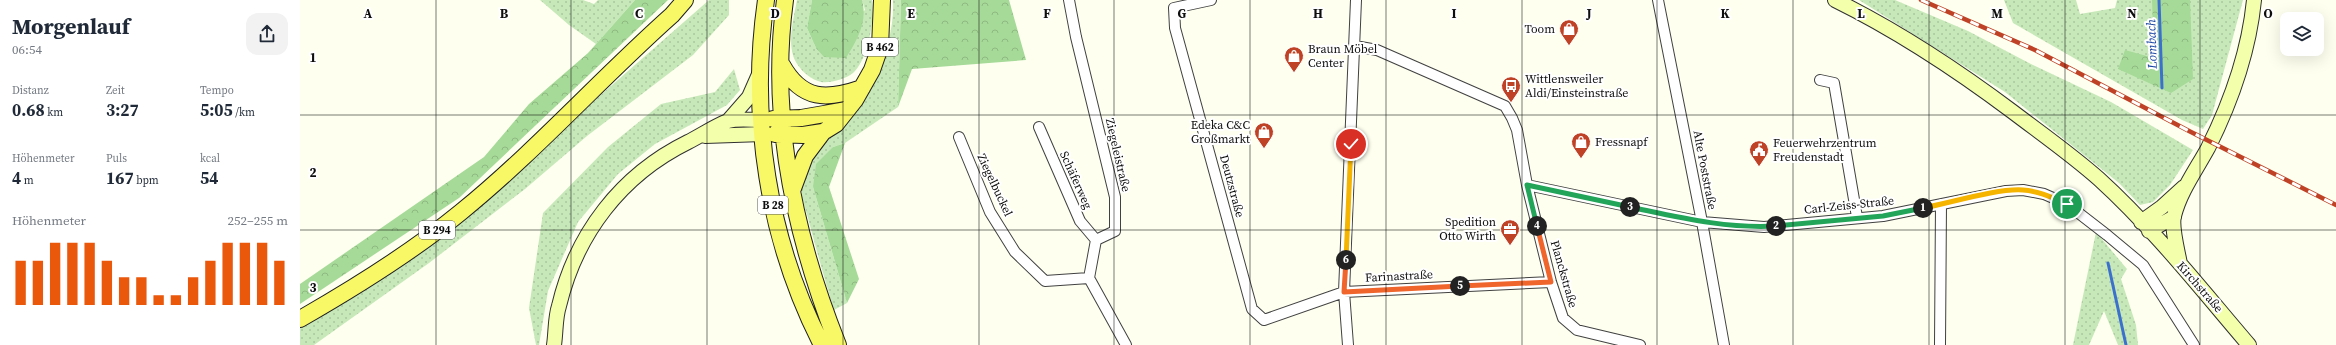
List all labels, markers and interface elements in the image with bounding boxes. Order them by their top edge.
text: A [364,5,373,22]
text: B [500,5,509,22]
text: C [635,5,643,22]
text: D [770,5,780,22]
text: E [907,5,915,22]
text: F [1043,5,1051,22]
text: G [1178,5,1187,22]
text: H [1313,5,1323,22]
text: I [1451,5,1457,22]
text: J [1585,5,1592,22]
text: K [1720,5,1730,22]
text: L [1857,5,1865,22]
text: M [1991,5,2003,22]
text: N [2127,5,2137,22]
text: O [2263,5,2273,22]
text: Morgenlauf [12,11,130,41]
map controls [2280,12,2324,56]
button: layers [2280,12,2324,56]
button: share [246,13,288,55]
shop icon: Toom [1558,18,1580,46]
water label: Lombach [2142,19,2161,70]
place label: Toom [1525,21,1555,37]
road number: B 462 [862,38,898,56]
text: 06:54 [12,41,42,58]
place label: Braun Möbel Center [1308,41,1378,71]
shop icon: Braun Möbel Center [1283,45,1305,73]
text: 1 [309,49,317,66]
place label: Wittlensweiler Aldi/Einsteinstraße [1525,71,1628,101]
bus stop icon: Wittlensweiler Aldi/Einsteinstraße [1500,75,1522,103]
text: Distanz [12,83,49,98]
text: Zeit [106,83,125,98]
text: Tempo [200,83,234,98]
text: 0.68 [12,98,45,122]
text: 3:27 [106,98,139,122]
text: 5:05 [200,98,233,122]
text: km [45,105,63,120]
text: /km [233,105,255,120]
street label: Ziegeleistraße [1102,117,1134,193]
place label: Edeka C&C Großmarkt [1191,117,1250,147]
shop icon: Edeka C&C Großmarkt [1253,121,1275,149]
pin [1334,127,1368,161]
street label: Alte Poststraße [1689,129,1721,211]
shop icon: Fressnapf [1570,131,1592,159]
icon: check [1340,133,1362,155]
place label: Fressnapf [1595,134,1649,150]
place label: Feuerwehrzentrum Freudenstadt [1773,135,1877,165]
public building icon: Feuerwehrzentrum Freudenstadt [1748,139,1770,167]
street label: Schäferweg [1056,148,1096,212]
text: Höhenmeter [12,151,75,166]
text: Puls [106,151,127,166]
text: kcal [200,151,220,166]
street label: Ziegelbuckel [974,151,1017,219]
street label: Deutzstraße [1216,153,1248,219]
text: 2 [309,164,317,181]
text: 4 [12,166,21,190]
text: 167 [106,166,134,190]
text: 54 [200,166,218,190]
text: m [21,173,34,188]
text: bpm [134,173,159,188]
pin [2050,187,2084,221]
street label: Carl-Zeiss-Straße [1803,192,1895,218]
icon: arrive [2056,193,2078,215]
road number: B 28 [758,196,788,214]
pin: 3 [1620,197,1640,217]
pin: 1 [1913,198,1933,218]
text: 3 [1627,199,1633,214]
text: 1 [1920,200,1926,215]
text: Höhenmeter [12,212,86,229]
text: 252–255 m [228,212,288,229]
place label: Spedition Otto Wirth [1439,214,1496,244]
pin: 4 [1527,216,1547,236]
pin: 2 [1766,216,1786,236]
office icon: Spedition Otto Wirth [1499,218,1521,246]
text: 4 [1534,218,1540,233]
text: 2 [1773,218,1779,233]
road number: B 294 [419,221,455,239]
street label: Planckstraße [1547,238,1581,310]
pin: 6 [1336,250,1356,270]
text: 6 [1343,252,1349,267]
street label: Kirchstraße [2173,258,2227,316]
street label: Farinastraße [1365,266,1433,286]
pin: 5 [1450,276,1470,296]
text: 5 [1457,278,1463,293]
text: 3 [309,279,317,296]

